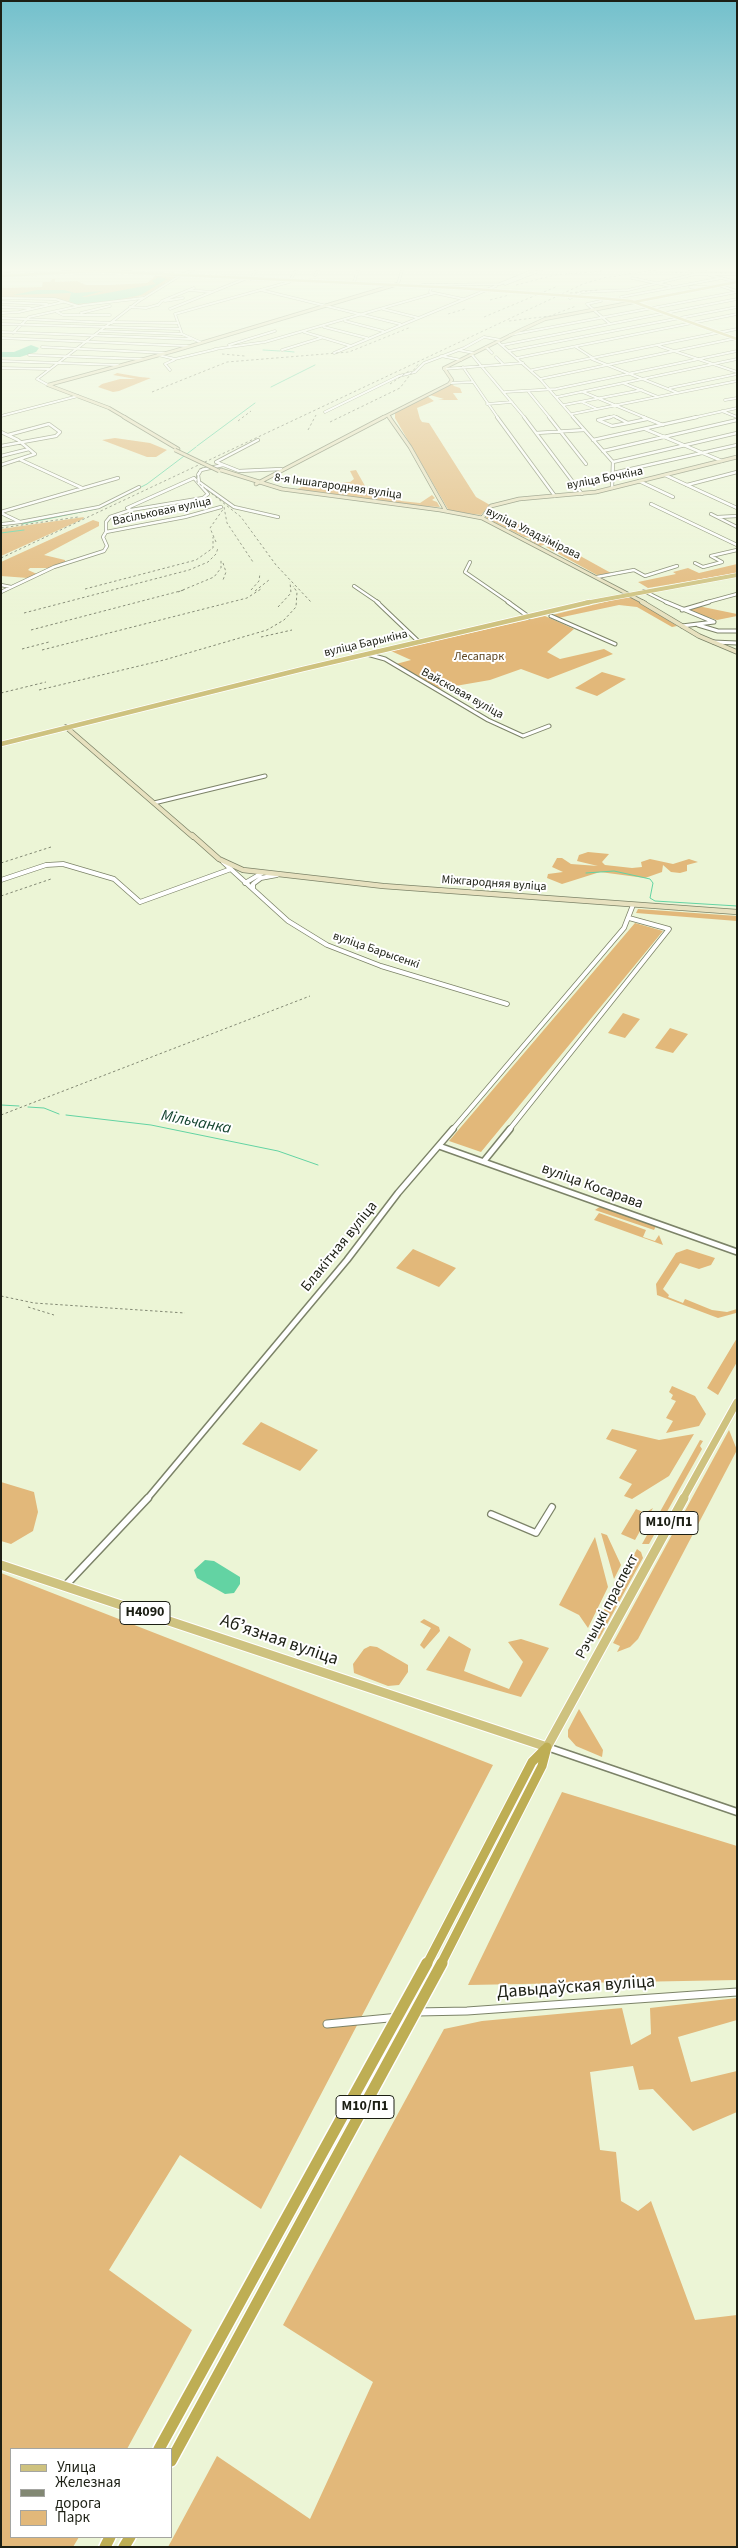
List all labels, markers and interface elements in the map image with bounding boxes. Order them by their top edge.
street label: вуліца Бочкіна [566,465,644,493]
street label: 8-я Іншагародняя вуліца [273,471,403,503]
street label: Васільковая вуліца [111,495,213,529]
street label: вуліца Уладзімірава [483,505,583,563]
street label: вуліца Барыкіна [323,627,409,661]
park label: Лесапарк [454,650,504,664]
street label: Вайсковая вуліца [418,665,506,723]
street label: Міжгародняя вуліца [441,873,547,895]
street label: вуліца Барысенкі [331,929,421,973]
water label: Мільчанка [159,1107,233,1139]
street label: вуліца Косарава [539,1160,645,1214]
street label: Блакітная вуліца [298,1198,382,1296]
road number: М10/П1 [640,1512,698,1535]
street label: Рэчыцкі праспект [573,1551,643,1663]
road number: Н4090 [120,1602,170,1625]
street label: Абʼязная вуліца [217,1611,341,1671]
street label: Давыдаўская вуліца [496,1972,656,2004]
road number: М10/П1 [336,2096,394,2118]
legend [10,2448,172,2538]
text: Улица [57,2457,96,2478]
text: Железная дорога [55,2472,121,2514]
text: Парк [57,2507,90,2528]

